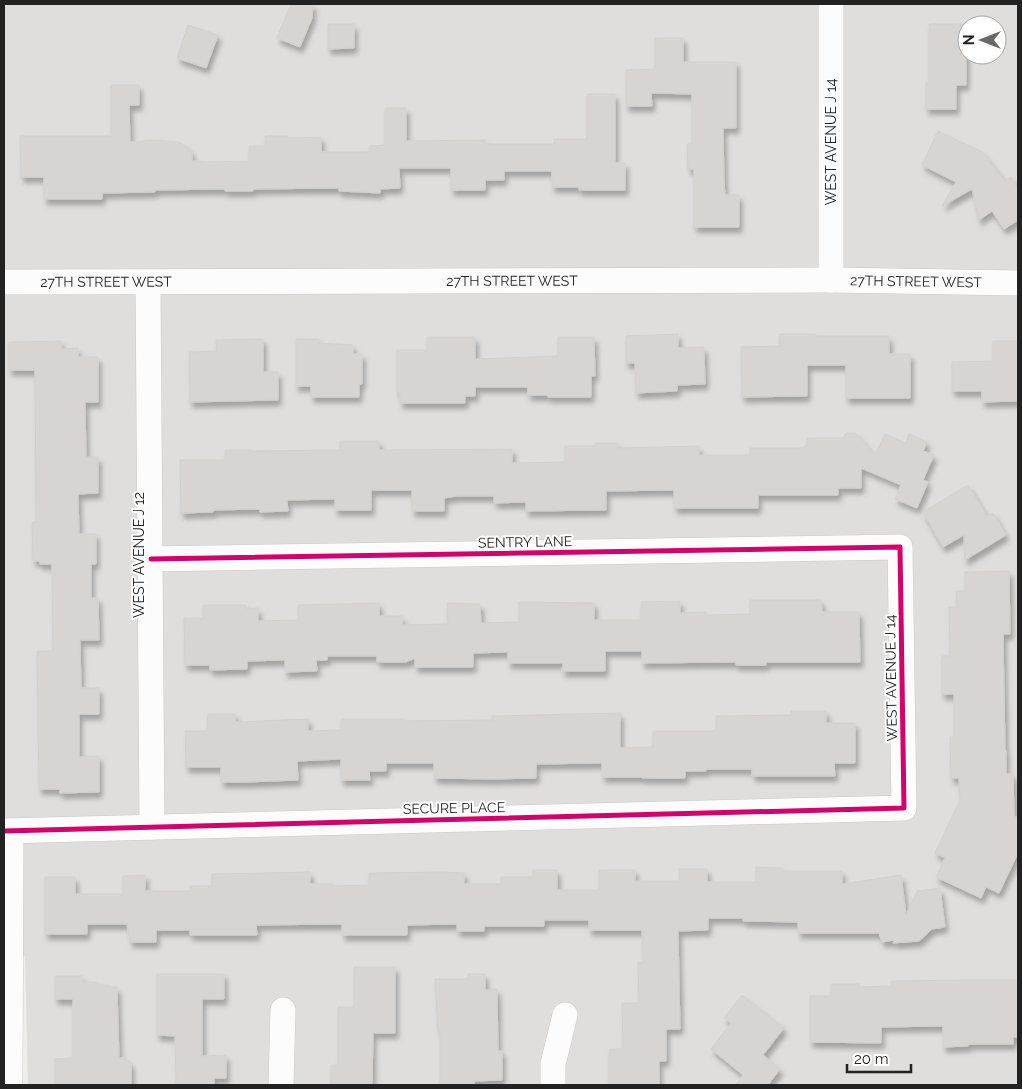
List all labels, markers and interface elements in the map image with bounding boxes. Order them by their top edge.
north arrow [957,15,1007,65]
text: N [961,35,977,45]
street label: WEST AVENUE J 14 [823,78,839,205]
street label: 27TH STREET WEST [850,272,982,290]
street label: 27TH STREET WEST [446,273,578,289]
street label: 27TH STREET WEST [40,274,172,290]
street label: WEST AVENUE J 12 [131,492,147,618]
street label: SENTRY LANE [478,533,572,551]
street label: WEST AVENUE J 14 [882,614,900,741]
street label: SECURE PLACE [403,799,505,817]
scale bar [847,1042,911,1074]
text: 20 m [854,1050,889,1068]

